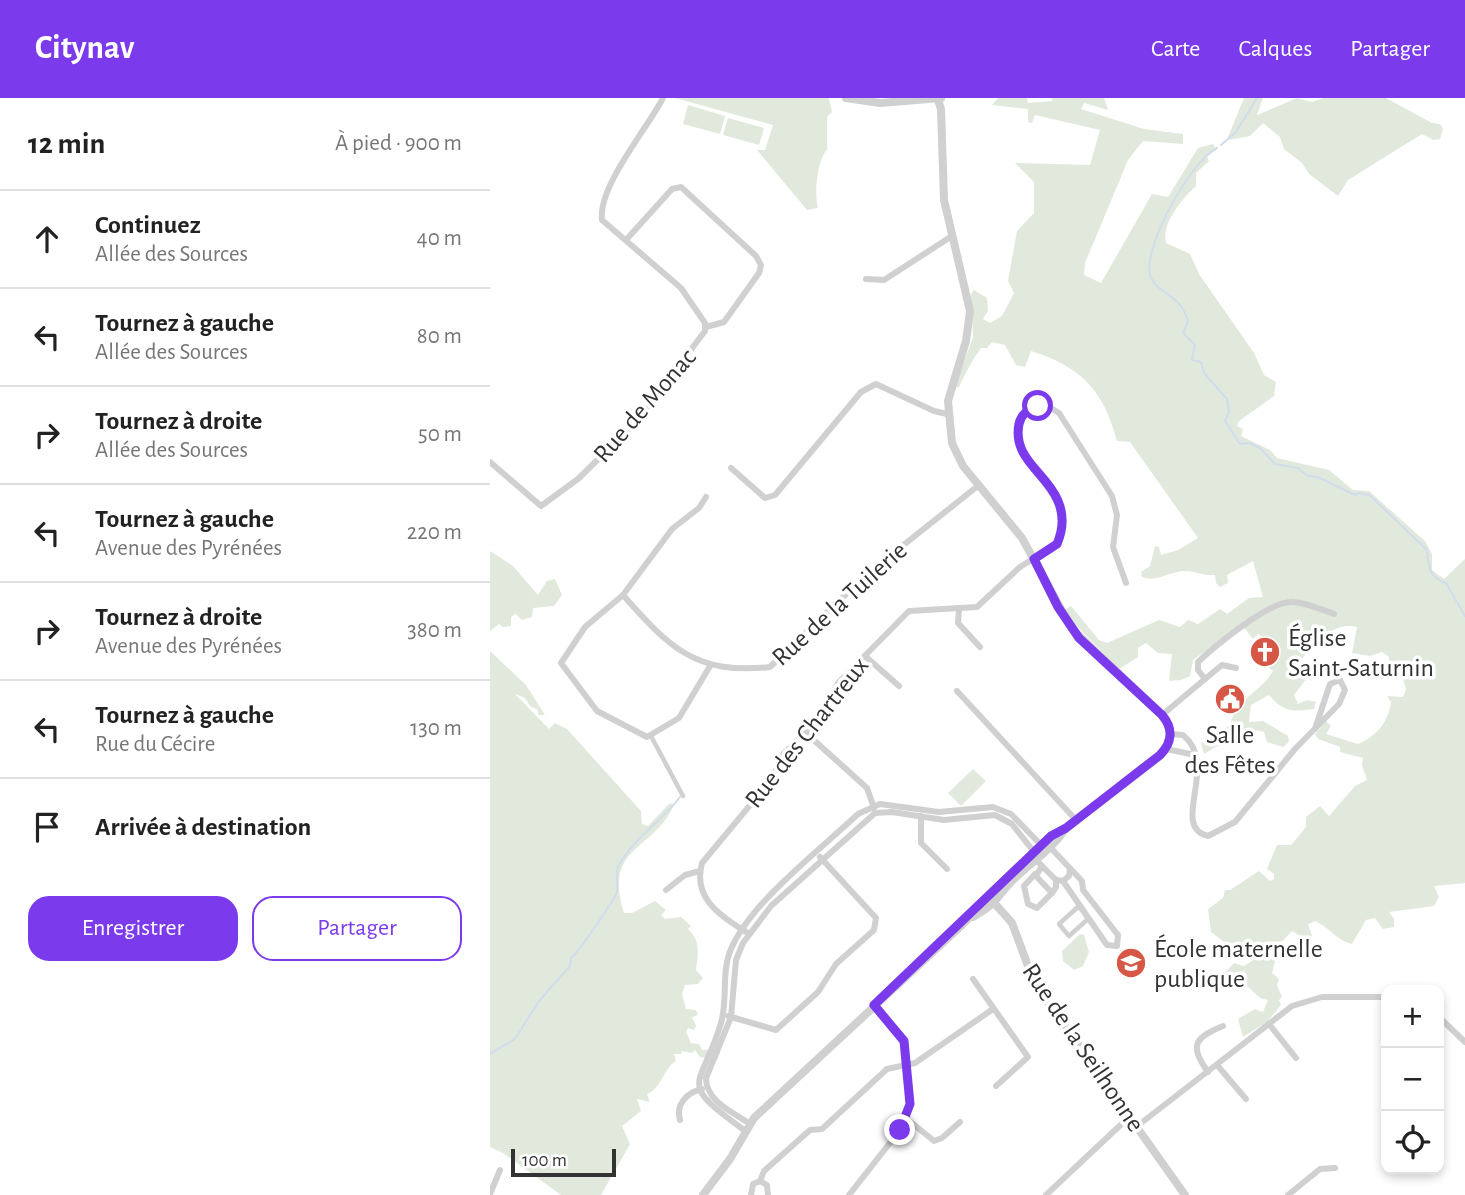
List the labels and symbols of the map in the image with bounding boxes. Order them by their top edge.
street label: Rue de Monac [589,344,701,467]
route start [1022,390,1053,421]
street label: Rue de la Tuilerie [767,537,912,671]
place label: Église Saint-Saturnin [1288,623,1434,681]
church icon: Église Saint-Saturnin [1248,635,1282,669]
street label: Rue des Chartreux [740,652,873,813]
public building icon: Salle des Fêtes [1213,682,1247,716]
place label: Salle des Fêtes [1184,722,1276,778]
place label: École maternelle publique [1154,934,1323,992]
school or university icon: École maternelle publique [1114,946,1148,980]
street label: Rue de la Seilhonne [1017,959,1149,1136]
route end [884,1114,915,1145]
scale bar [511,1146,616,1178]

